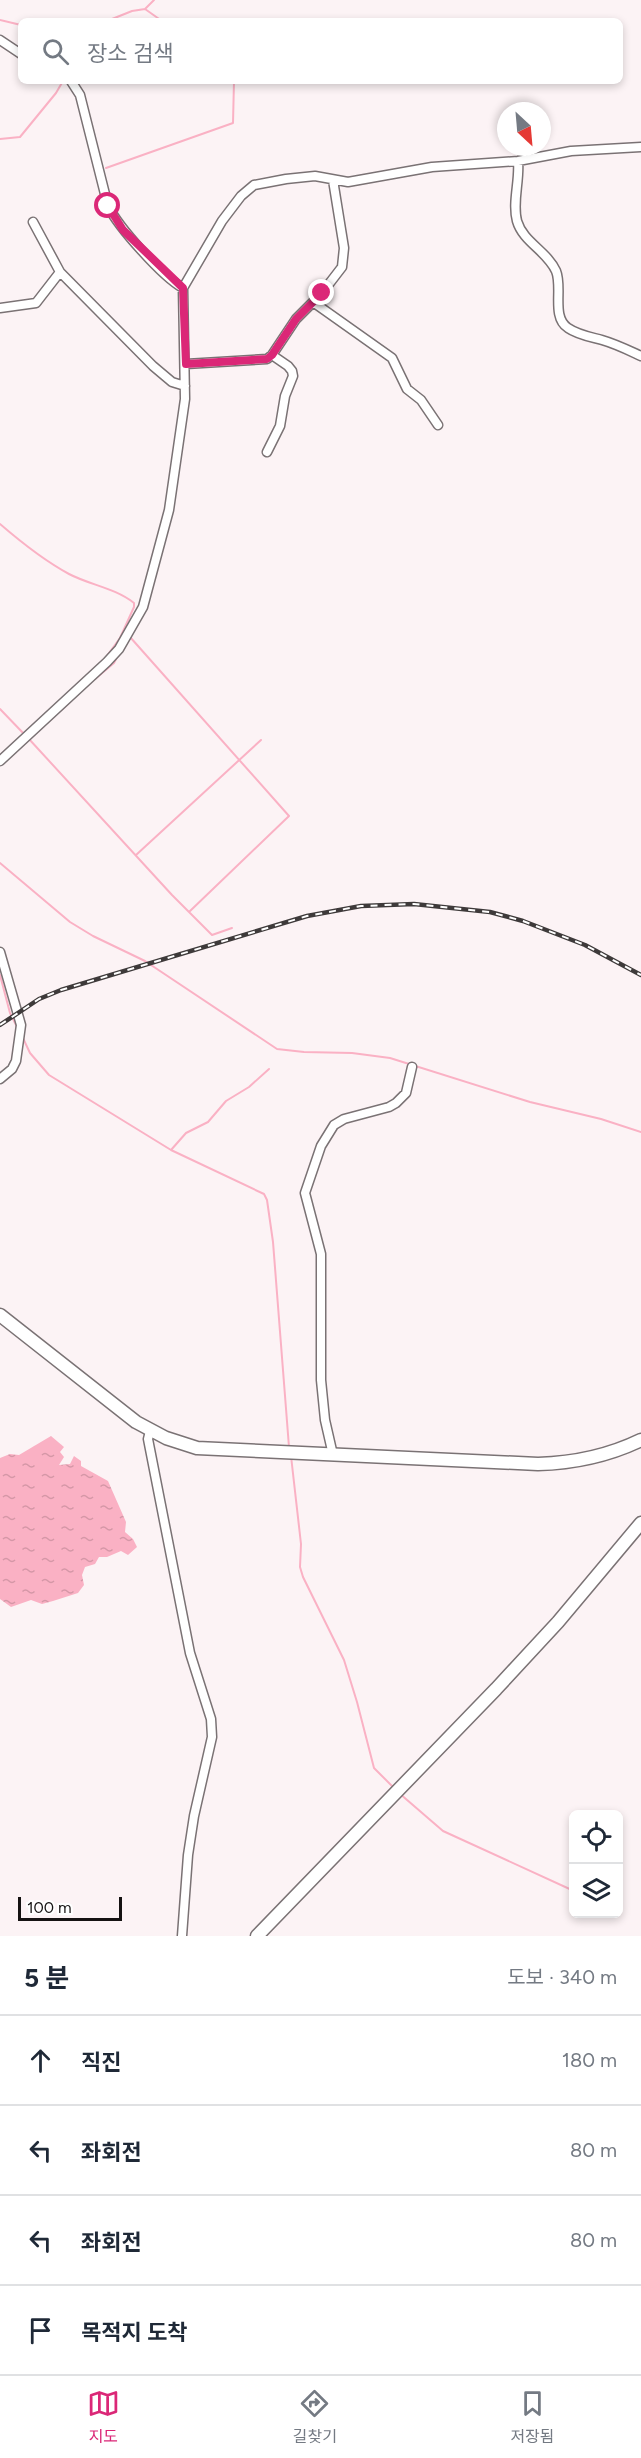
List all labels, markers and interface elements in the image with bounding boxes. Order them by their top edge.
search box [18,18,623,84]
icon: search [39,35,72,68]
text: 장소 검색 [87,40,173,67]
north arrow [497,102,551,156]
route start [94,192,120,218]
route end [308,279,334,305]
map controls [569,1810,623,1918]
button: locate [569,1810,623,1864]
button: layers [569,1864,623,1918]
scale bar [18,1894,122,1922]
text: 100 m [27,1898,72,1917]
text: 5 분 [24,1962,69,1994]
text: 도보 · 340 m [507,1965,617,1989]
icon: ahead [24,2044,57,2077]
text: 180 m [562,2048,617,2072]
text: 직진 [81,2049,121,2076]
icon: left [24,2134,57,2167]
text: 80 m [570,2138,617,2162]
text: 좌회전 [81,2139,142,2166]
icon: left [24,2224,57,2257]
text: 80 m [570,2228,617,2252]
text: 좌회전 [81,2229,142,2256]
icon: arrive [24,2314,57,2347]
text: 목적지 도착 [81,2319,187,2346]
tab: 지도 [87,2387,120,2447]
tab: 길찾기 [293,2387,337,2447]
tab: 저장됨 [510,2387,554,2447]

